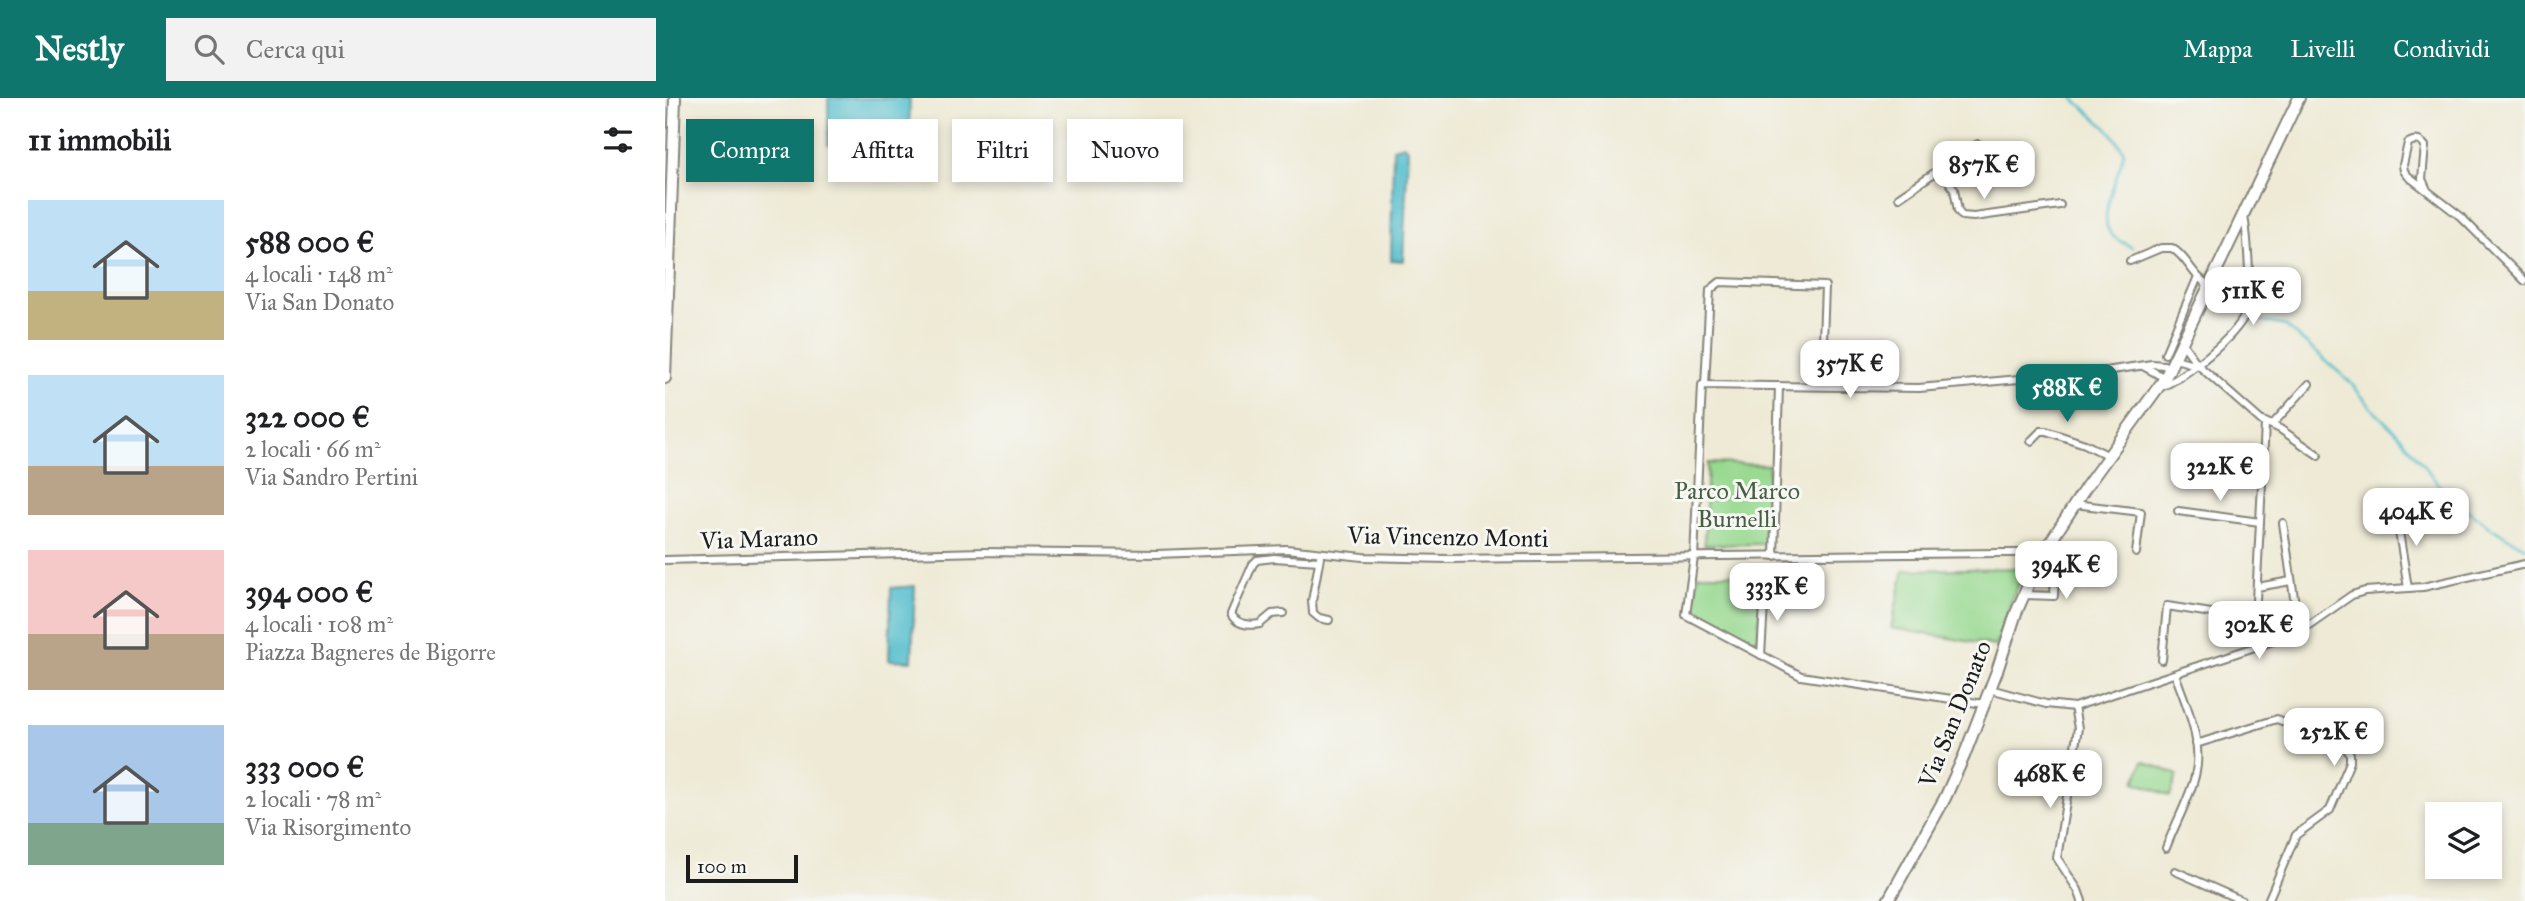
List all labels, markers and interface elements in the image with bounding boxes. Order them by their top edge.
search box [166,18,656,81]
text: Nestly [35,29,124,69]
icon: search [190,30,228,68]
text: Cerca qui [246,33,345,65]
text: Mappa [2183,34,2252,64]
text: Livelli [2290,34,2355,64]
text: Condividi [2393,34,2490,64]
chip: Compra [686,119,814,182]
chip: Affitta [828,119,938,182]
chip: Filtri [952,119,1053,182]
chip: Nuovo [1067,119,1183,182]
icon: filters [599,121,637,159]
text: 11 immobili [28,122,171,158]
pin: 857K € [1927,141,2041,201]
text: 857K € [1949,150,2019,178]
text: 588 000 € [245,224,374,260]
icon: home [84,228,168,312]
text: 4 locali · 148 m² [245,260,393,288]
pin: 511K € [2196,268,2310,327]
text: 511K € [2221,276,2285,304]
text: Via San Donato [245,288,394,316]
pin: 357K € [1793,341,1907,400]
text: 357K € [1816,349,1884,377]
pin: 588K € [2010,364,2124,424]
text: 588K € [2032,373,2102,401]
text: 322 000 € [245,399,370,435]
icon: home [84,403,168,487]
text: 2 locali · 66 m² [245,435,381,463]
pin: 322K € [2163,444,2277,503]
text: 322K € [2186,452,2254,480]
text: Via Sandro Pertini [245,463,418,491]
park label: Parco Marco Burnelli [1674,476,1800,534]
pin: 404K € [2359,489,2473,548]
text: 404K € [2379,497,2453,525]
street label: Via Vincenzo Monti [1346,520,1549,554]
street label: Via Marano [699,522,818,556]
pin: 394K € [2009,542,2123,601]
text: 394K € [2031,550,2101,578]
pin: 333K € [1720,564,1834,623]
text: 333K € [1746,572,1808,600]
text: 394 000 € [245,574,373,610]
icon: home [84,578,168,662]
pin: 302K € [2202,602,2316,661]
text: 4 locali · 108 m² [245,610,393,638]
text: 302K € [2224,610,2294,638]
street label: Via San Donato [1912,636,1998,793]
text: Piazza Bagneres de Bigorre [245,638,496,666]
pin: 252K € [2277,708,2391,768]
text: 252K € [2300,717,2368,745]
text: 333 000 € [245,749,365,785]
pin: 468K € [1993,750,2107,810]
icon: home [84,753,168,837]
text: 468K € [2014,759,2086,787]
text: 2 locali · 78 m² [245,785,382,813]
map controls [2425,802,2502,879]
button: layers [2425,802,2502,879]
text: Via Risorgimento [245,813,411,841]
scale bar [686,852,798,884]
text: 100 m [697,855,747,878]

